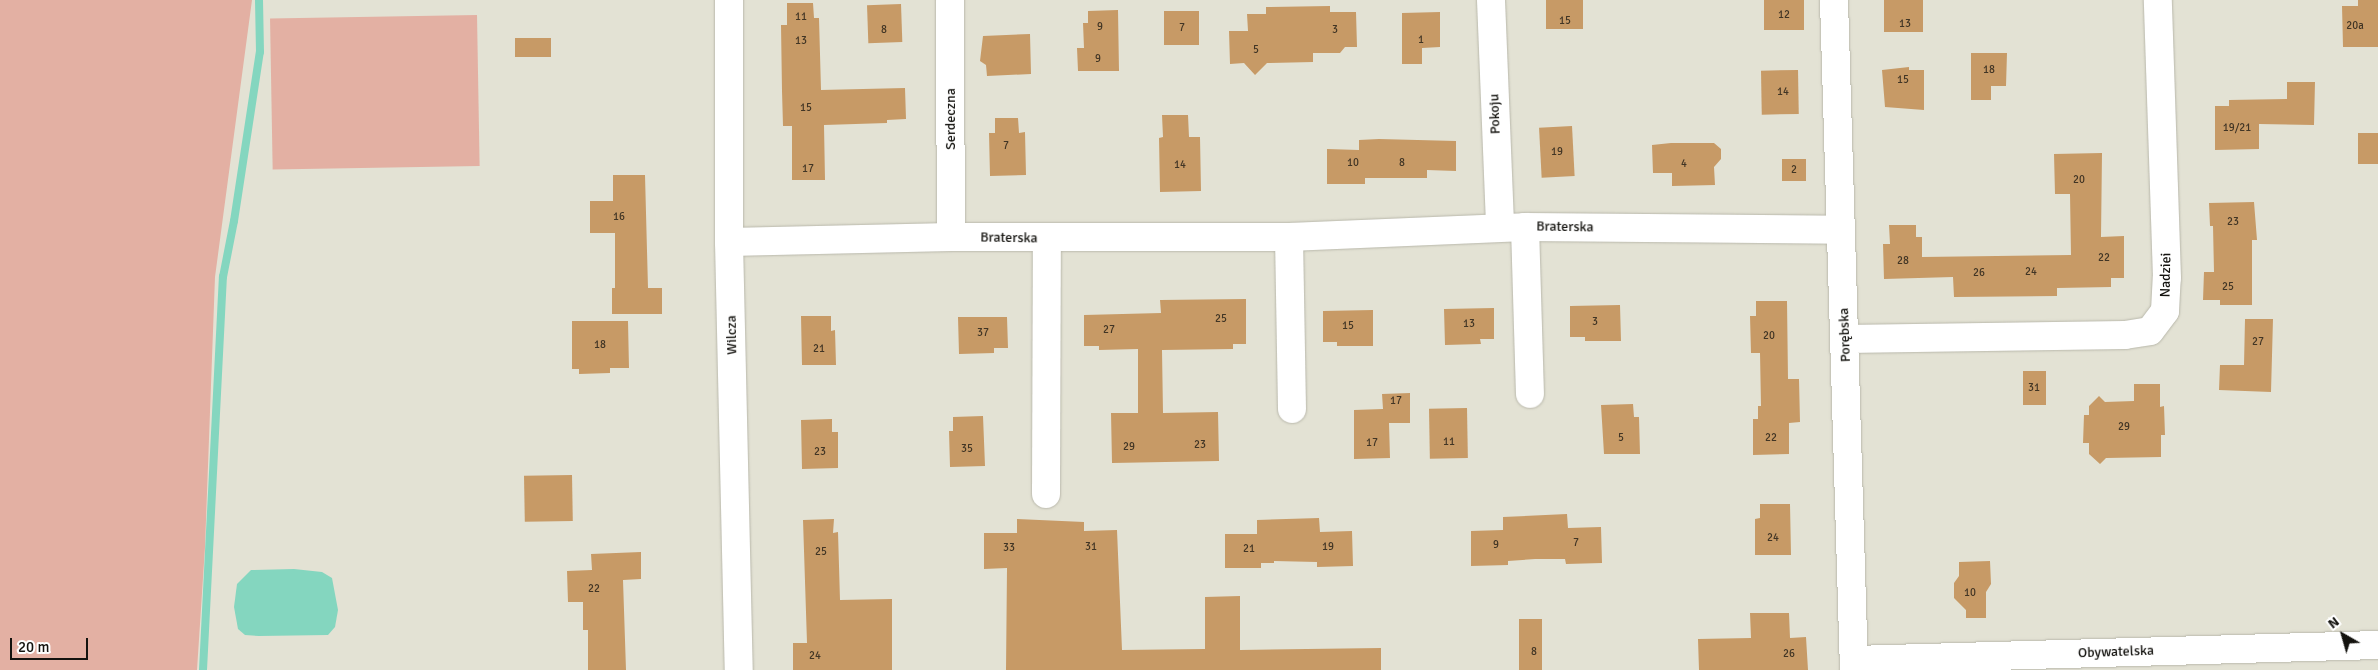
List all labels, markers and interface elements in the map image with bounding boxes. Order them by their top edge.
house number: 12 [1778,8,1790,22]
house number: 11 [795,10,807,24]
house number: 15 [1559,14,1571,28]
house number: 13 [1899,17,1911,31]
house number: 20a [2346,19,2364,33]
house number: 9 [1097,20,1103,34]
house number: 7 [1179,21,1185,35]
house number: 8 [881,23,887,37]
house number: 3 [1332,23,1338,37]
house number: 1 [1418,33,1424,47]
house number: 13 [795,34,807,48]
house number: 5 [1253,43,1259,57]
house number: 9 [1095,52,1101,66]
house number: 18 [1983,63,1995,77]
house number: 15 [1897,73,1909,87]
house number: 14 [1777,85,1789,99]
street label: Serdeczna [943,88,959,150]
street label: Pokoju [1486,94,1504,134]
house number: 15 [800,101,812,115]
house number: 19/21 [2223,121,2251,135]
house number: 7 [1003,139,1009,153]
house number: 19 [1551,145,1563,159]
house number: 10 [1347,156,1359,170]
house number: 8 [1399,156,1405,170]
house number: 4 [1681,157,1687,171]
house number: 14 [1174,158,1186,172]
house number: 17 [802,162,814,176]
house number: 2 [1791,163,1797,177]
house number: 20 [2073,173,2085,187]
house number: 16 [613,210,625,224]
house number: 23 [2227,215,2239,229]
street label: Braterska [1536,218,1594,236]
street label: Braterska [980,229,1038,247]
house number: 22 [2098,251,2110,265]
street label: Nadziei [2157,252,2175,298]
house number: 28 [1897,254,1909,268]
house number: 24 [2025,265,2037,279]
house number: 26 [1973,266,1985,280]
house number: 25 [2222,280,2234,294]
street label: Porębska [1836,308,1854,362]
house number: 25 [1215,312,1227,326]
street label: Wilcza [723,315,741,355]
house number: 3 [1592,315,1598,329]
house number: 13 [1463,317,1475,331]
house number: 15 [1342,319,1354,333]
house number: 27 [1103,323,1115,337]
house number: 37 [977,326,989,340]
house number: 20 [1763,329,1775,343]
house number: 27 [2252,335,2264,349]
house number: 18 [594,338,606,352]
house number: 21 [813,342,825,356]
house number: 31 [2028,381,2040,395]
house number: 17 [1390,394,1402,408]
house number: 29 [2118,420,2130,434]
house number: 5 [1618,431,1624,445]
house number: 22 [1765,431,1777,445]
house number: 11 [1443,435,1455,449]
house number: 17 [1366,436,1378,450]
house number: 23 [1194,438,1206,452]
house number: 29 [1123,440,1135,454]
house number: 35 [961,442,973,456]
house number: 23 [814,445,826,459]
house number: 24 [1767,531,1779,545]
house number: 7 [1573,536,1579,550]
house number: 9 [1493,538,1499,552]
house number: 31 [1085,540,1097,554]
house number: 19 [1322,540,1334,554]
house number: 33 [1003,541,1015,555]
house number: 21 [1243,542,1255,556]
house number: 25 [815,545,827,559]
house number: 22 [588,582,600,596]
house number: 10 [1964,586,1976,600]
north arrow [2318,610,2368,660]
text: N [2324,613,2343,632]
scale bar [12,628,90,660]
text: 20 m [18,638,49,656]
street label: Obywatelska [2078,642,2154,662]
house number: 8 [1531,645,1537,659]
house number: 26 [1783,647,1795,661]
house number: 24 [809,649,821,663]

